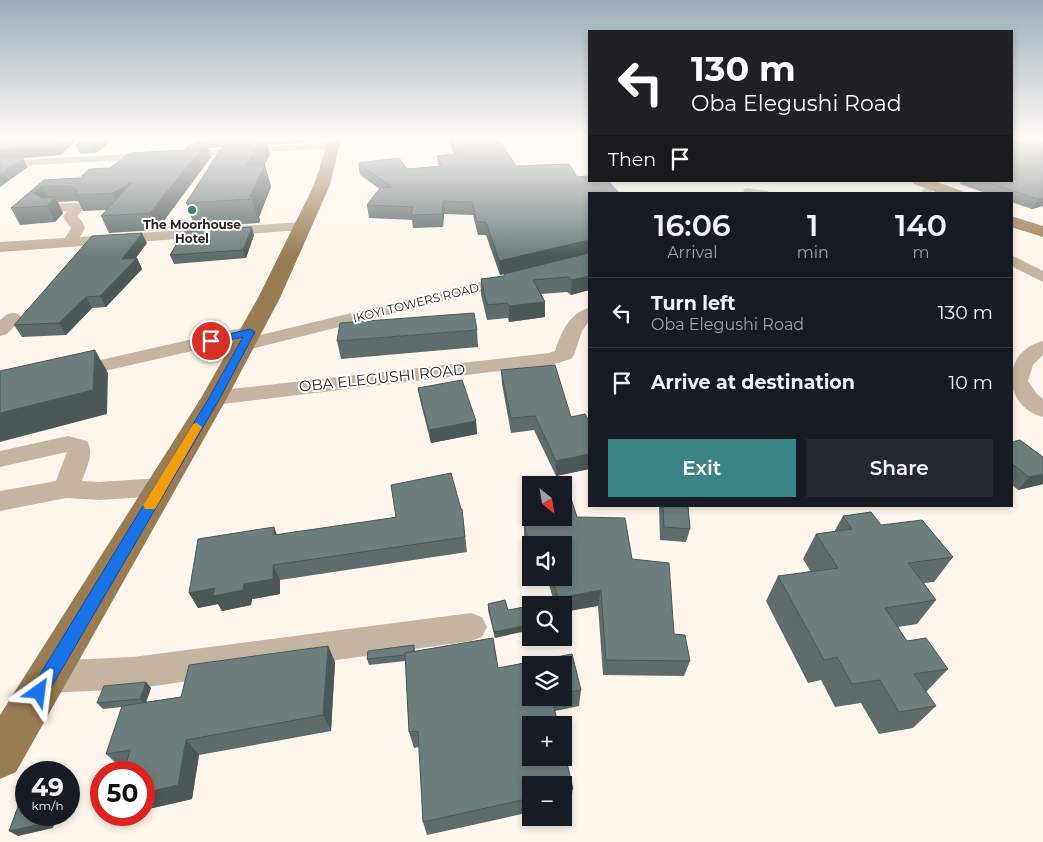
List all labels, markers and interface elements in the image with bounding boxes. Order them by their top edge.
text: 130 m [691,47,796,90]
icon: left [608,50,673,115]
text: Oba Elegushi Road [691,90,902,117]
icon: arrive [666,145,694,173]
text: Then [608,148,656,171]
marker: The Moorhouse Hotel [186,204,198,216]
text: 16:06 [654,207,731,244]
text: 1 [807,207,818,244]
text: 140 [895,207,947,244]
place label: The Moorhouse Hotel [143,217,241,246]
text: Arrival [667,243,718,262]
text: min [797,243,829,262]
text: m [912,243,929,262]
street label: IKOYI TOWERS ROAD [351,280,481,325]
text: Turn left [651,292,736,315]
icon: left [608,299,636,327]
text: 130 m [938,301,993,324]
text: Oba Elegushi Road [651,315,804,334]
pin [190,320,232,362]
icon: arrive [197,327,225,355]
street label: OBA ELEGUSHI ROAD [298,359,466,396]
icon: arrive [608,369,636,397]
text: Arrive at destination [651,371,855,394]
text: 10 m [948,371,993,394]
button: Exit [608,439,796,497]
button: Share [806,439,993,497]
north arrow [522,476,572,526]
map controls [522,476,572,826]
button: sound [522,536,572,586]
button: search [522,596,572,646]
button: layers [522,656,572,706]
position arrow [12,665,64,717]
button: + [522,716,572,766]
speed limit sign: 50 [90,761,155,826]
text: 49 [31,772,64,802]
button: − [522,776,572,826]
text: km/h [31,798,64,813]

